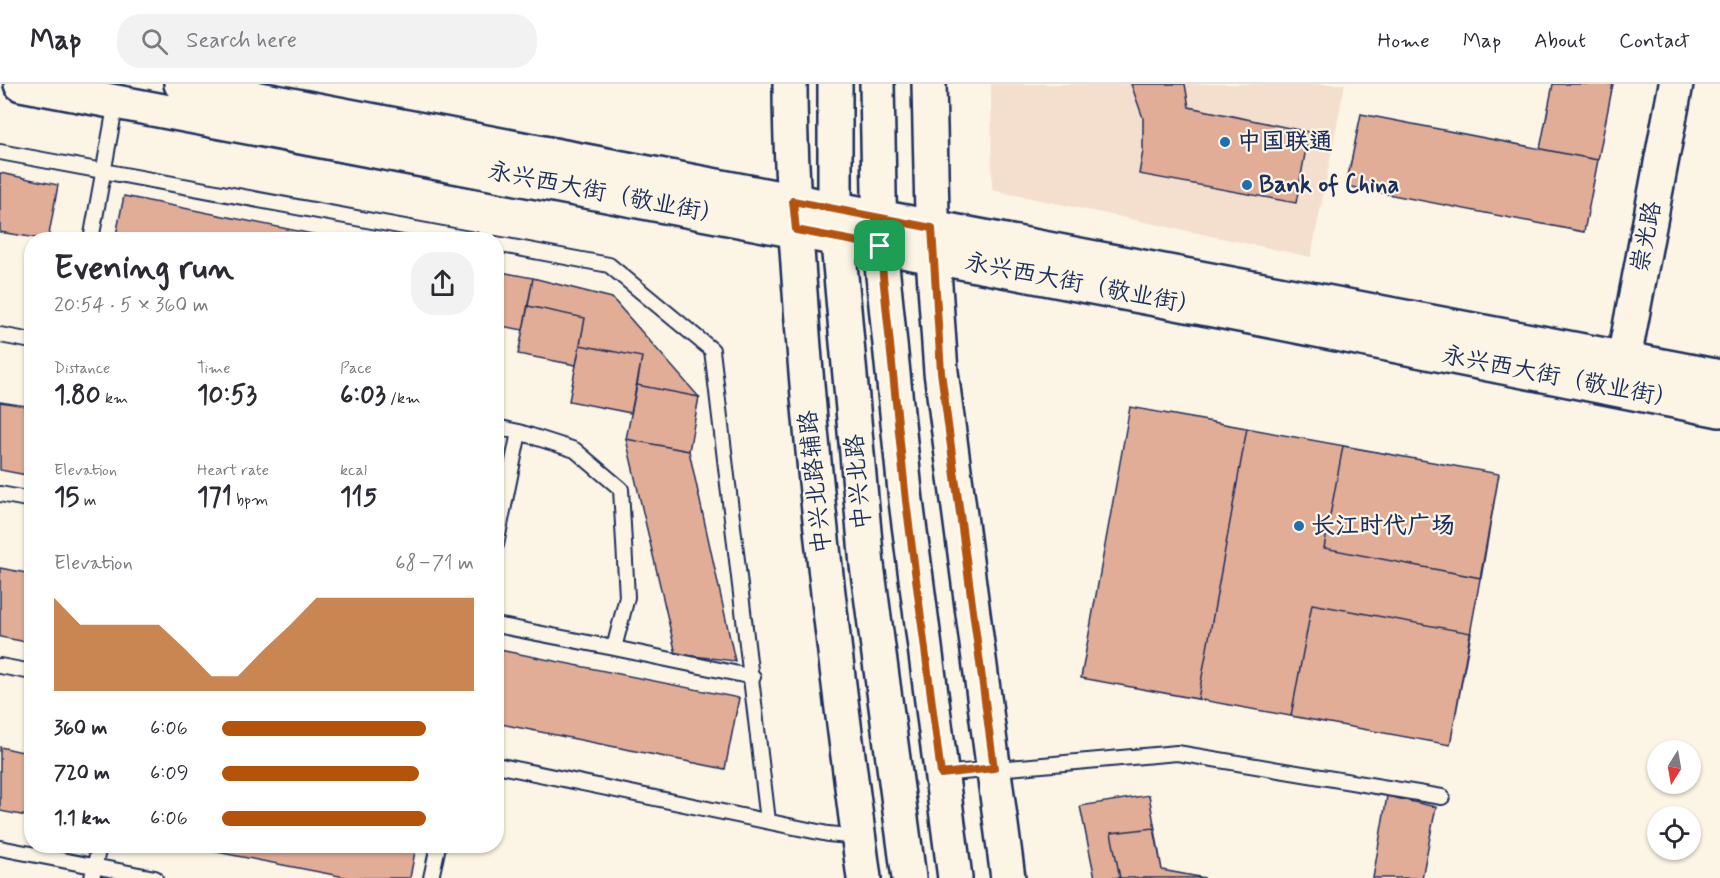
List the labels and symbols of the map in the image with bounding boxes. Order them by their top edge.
place label: 中国联通 [1237,127,1333,158]
marker: 中国联通 [1218,135,1232,149]
street label: 永兴西大街（敬业街） [485,156,727,232]
place label: Bank of China [1259,170,1399,201]
marker: Bank of China [1240,178,1254,192]
street label: 崇光路 [1625,199,1669,275]
pin [854,220,905,271]
street label: 永兴西大街（敬业街） [962,247,1204,323]
street label: 永兴西大街（敬业街） [1439,340,1681,416]
street label: 中兴北路辅路 [793,409,839,555]
street label: 中兴北路 [839,433,879,531]
place label: 长江时代广场 [1311,511,1455,542]
marker: 长江时代广场 [1292,519,1306,533]
north arrow [1647,740,1701,794]

